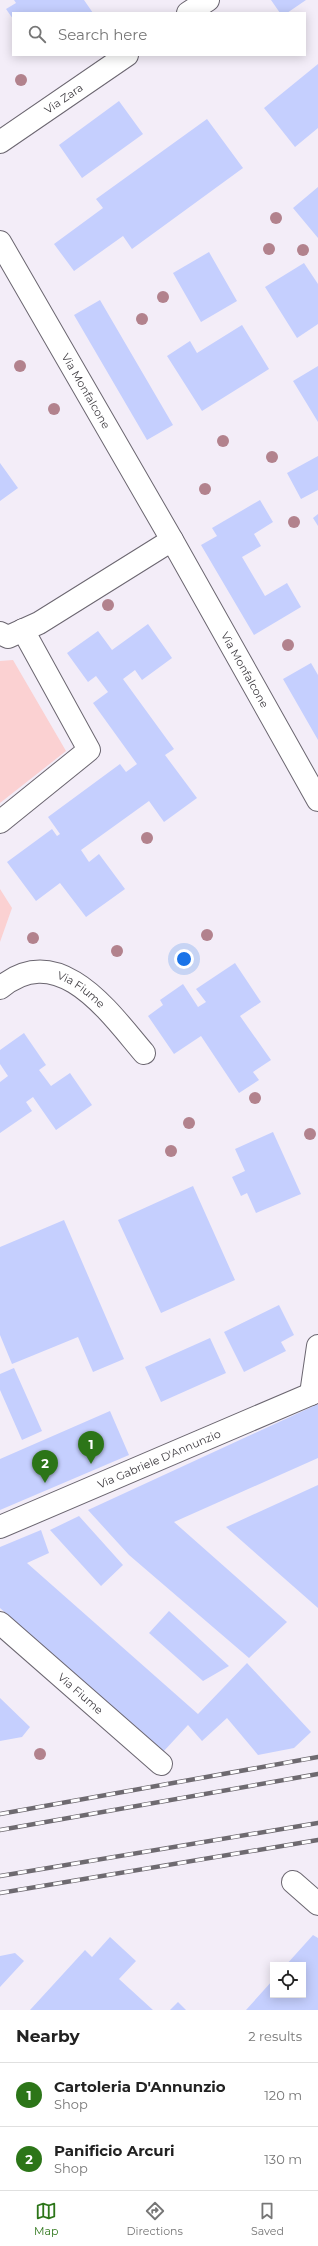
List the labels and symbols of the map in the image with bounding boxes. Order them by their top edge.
street label: Via Zara [41,80,86,117]
street label: Via Monfalcone [59,351,113,432]
street label: Via Monfalcone [218,629,272,711]
your location [174,949,194,969]
street label: Via Fiume [55,968,108,1011]
street label: Via Gabriele D'Annunzio [95,1426,223,1491]
pin: 1 [78,1431,104,1464]
pin: 2 [32,1450,58,1483]
street label: Via Fiume [55,1670,106,1717]

